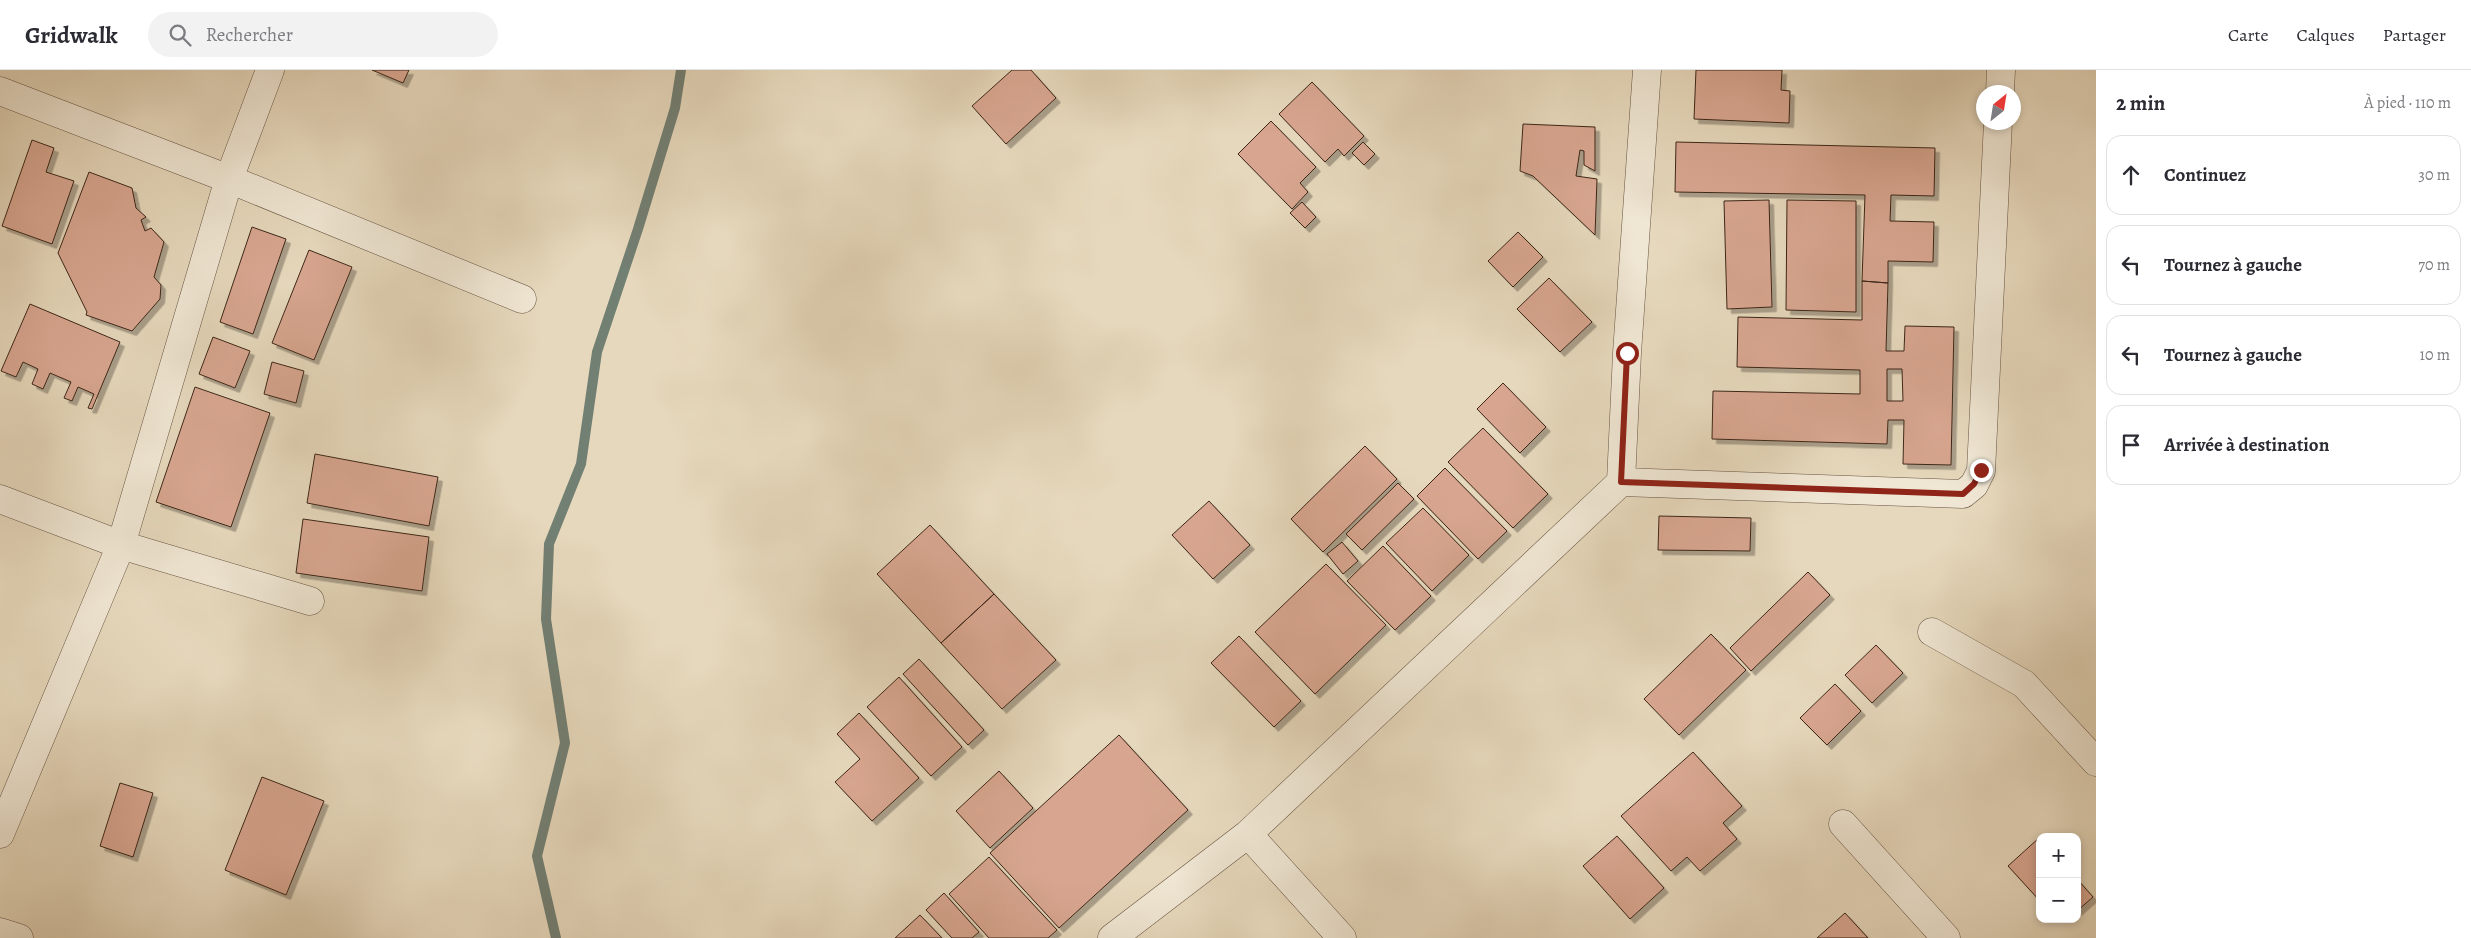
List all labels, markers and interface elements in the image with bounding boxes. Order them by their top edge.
search box [148,12,498,57]
text: Gridwalk [25,19,118,51]
icon: search [166,21,194,49]
text: Rechercher [206,22,293,48]
text: Carte [2228,23,2268,47]
text: Calques [2296,23,2355,47]
text: Partager [2383,23,2446,47]
north arrow [1976,85,2021,130]
text: 2 min [2116,89,2165,117]
text: À pied · 110 m [2364,92,2451,114]
icon: ahead [2117,161,2145,189]
text: Continuez [2164,162,2246,188]
text: 30 m [2418,164,2450,186]
icon: left [2117,251,2145,279]
text: Tournez à gauche [2164,252,2302,278]
text: 70 m [2418,254,2450,276]
icon: left [2117,341,2145,369]
route start [1616,342,1639,365]
text: Tournez à gauche [2164,342,2302,368]
text: 10 m [2420,344,2450,366]
icon: arrive [2117,431,2145,459]
text: Arrivée à destination [2164,432,2329,458]
route end [1970,459,1993,482]
map controls [2036,833,2081,923]
button: + [2036,833,2081,878]
button: − [2036,878,2081,923]

